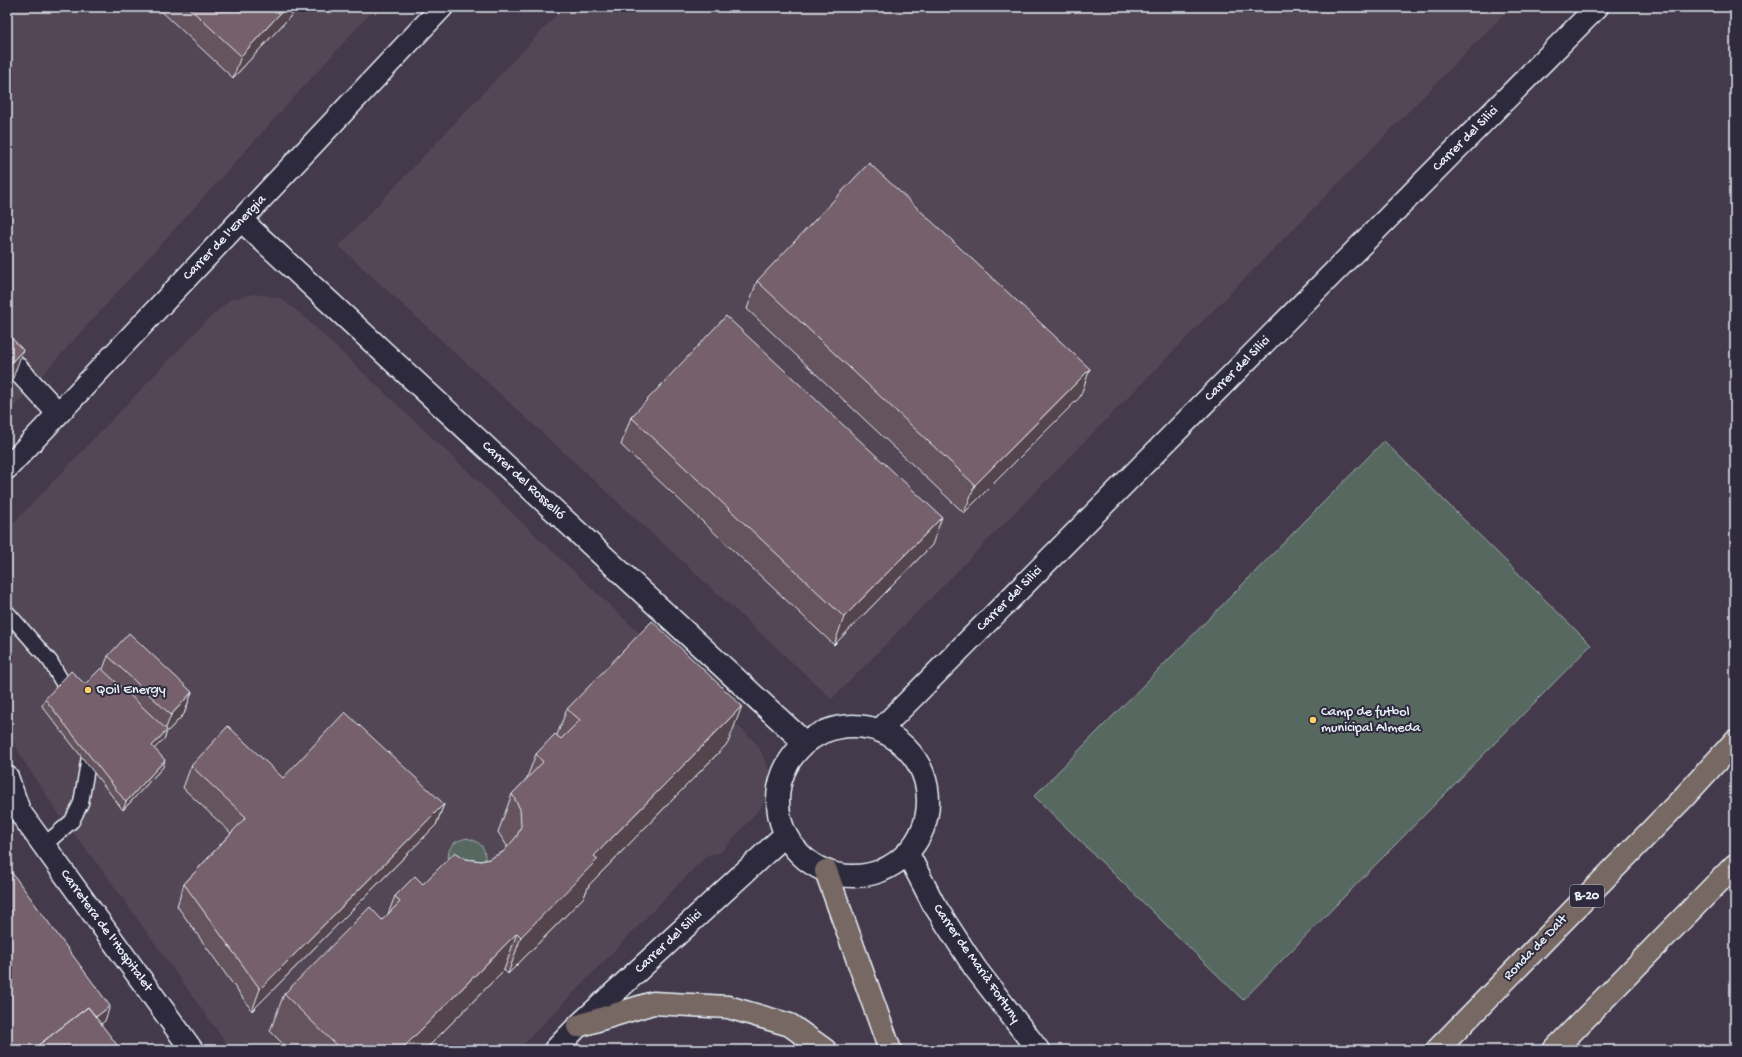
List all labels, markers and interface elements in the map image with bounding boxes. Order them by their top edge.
street label: Carrer del Silici [1430,103,1502,175]
street label: Carrer de l'Energia [180,191,271,284]
street label: Carrer del Silici [1202,333,1274,405]
street label: Carrer del Rosselló [478,438,568,524]
street label: Carrer del Silici [974,563,1046,635]
place label: QOil Energy [96,682,166,699]
marker: QOil Energy [83,685,93,695]
place label: Camp de futbol municipal Almeda [1321,704,1422,737]
marker: Camp de futbol municipal Almeda [1308,715,1318,725]
street label: Carretera de l'Hospitalet [56,867,157,996]
road number: B-20 [1570,885,1604,907]
street label: Carrer de Marià Fortuny [929,901,1024,1027]
street label: Carrer del Silici [632,906,706,978]
street label: Ronda de Dalt [1500,911,1573,984]

